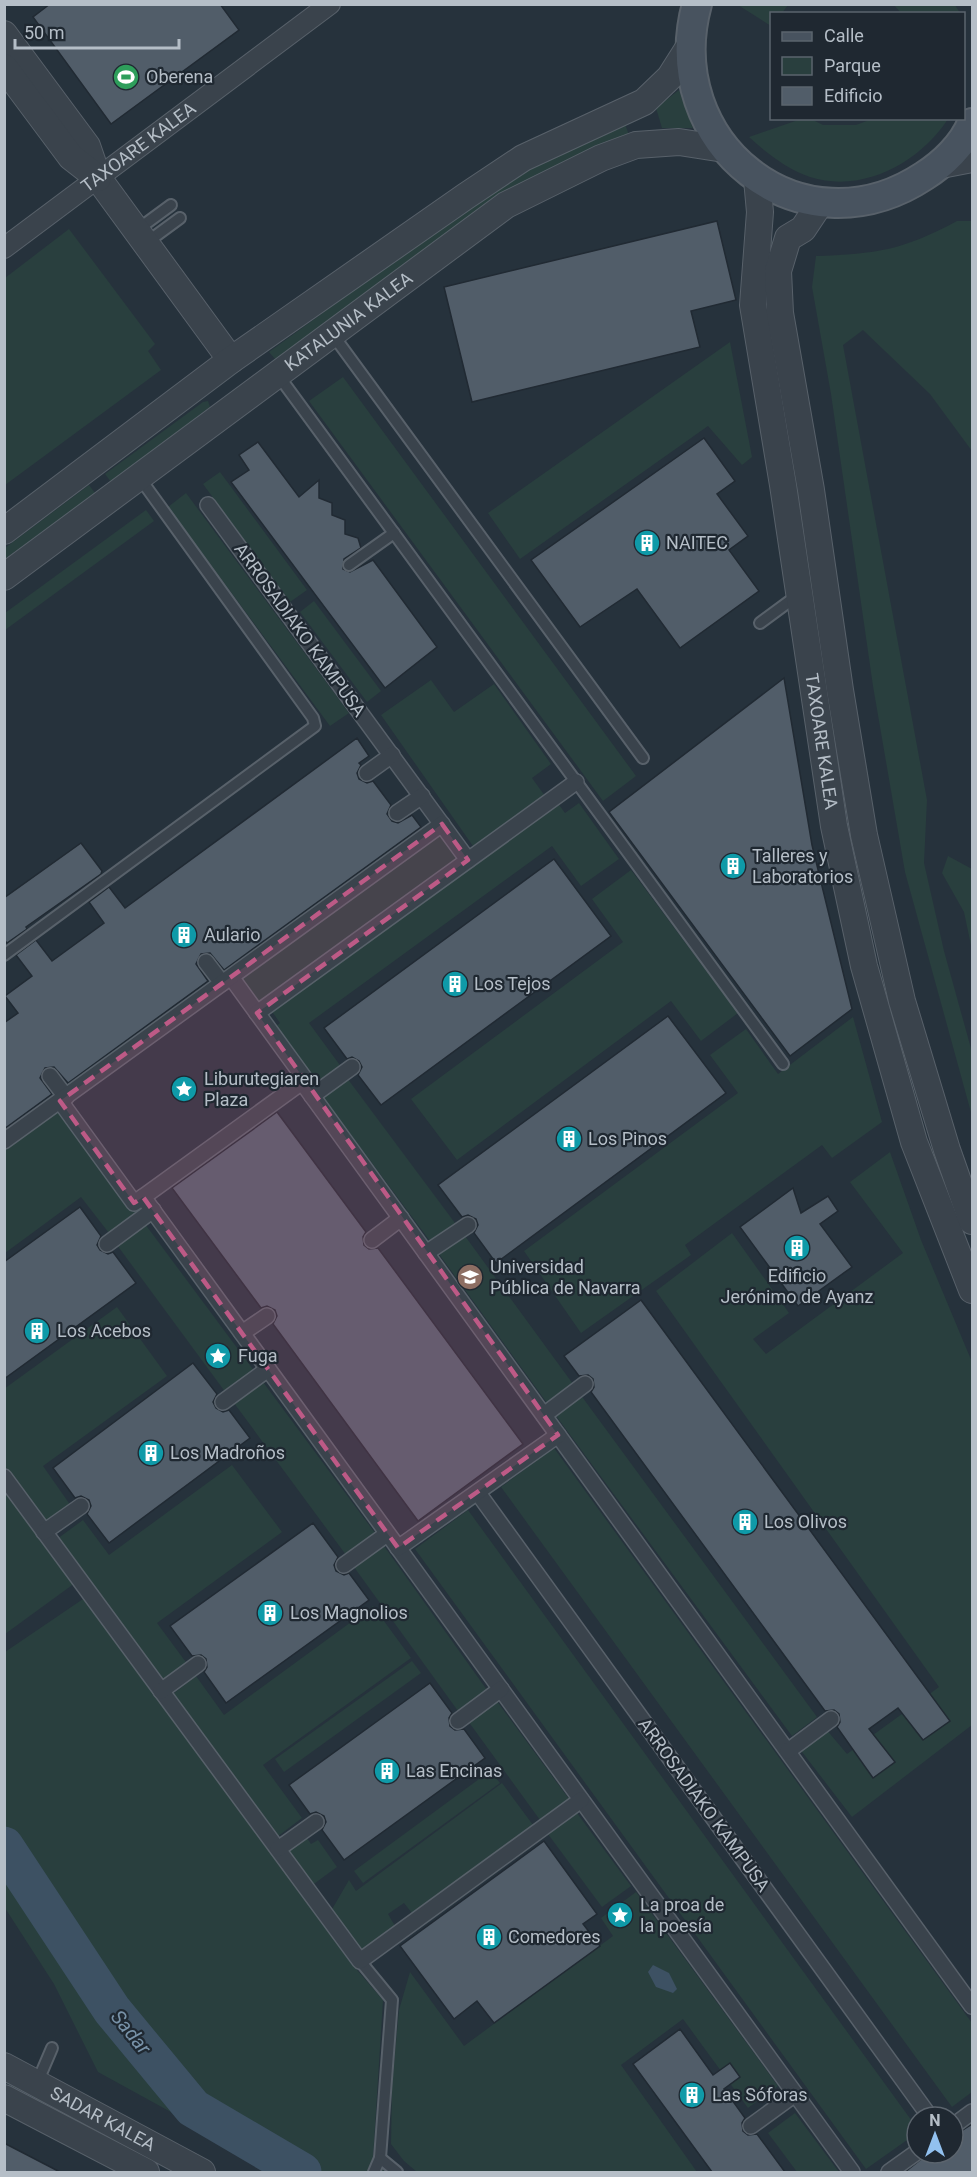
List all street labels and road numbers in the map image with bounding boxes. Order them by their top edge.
street label: TAXOARE KALEA [77,97,200,196]
street label: KATALUNIA KALEA [280,267,416,375]
street label: ARROSADIAKO KAMPUSA [230,539,371,721]
street label: TAXOARE KALEA [801,672,842,811]
street label: ARROSADIAKO KAMPUSA [634,1714,775,1896]
street label: SADAR KALEA [47,2082,159,2155]

